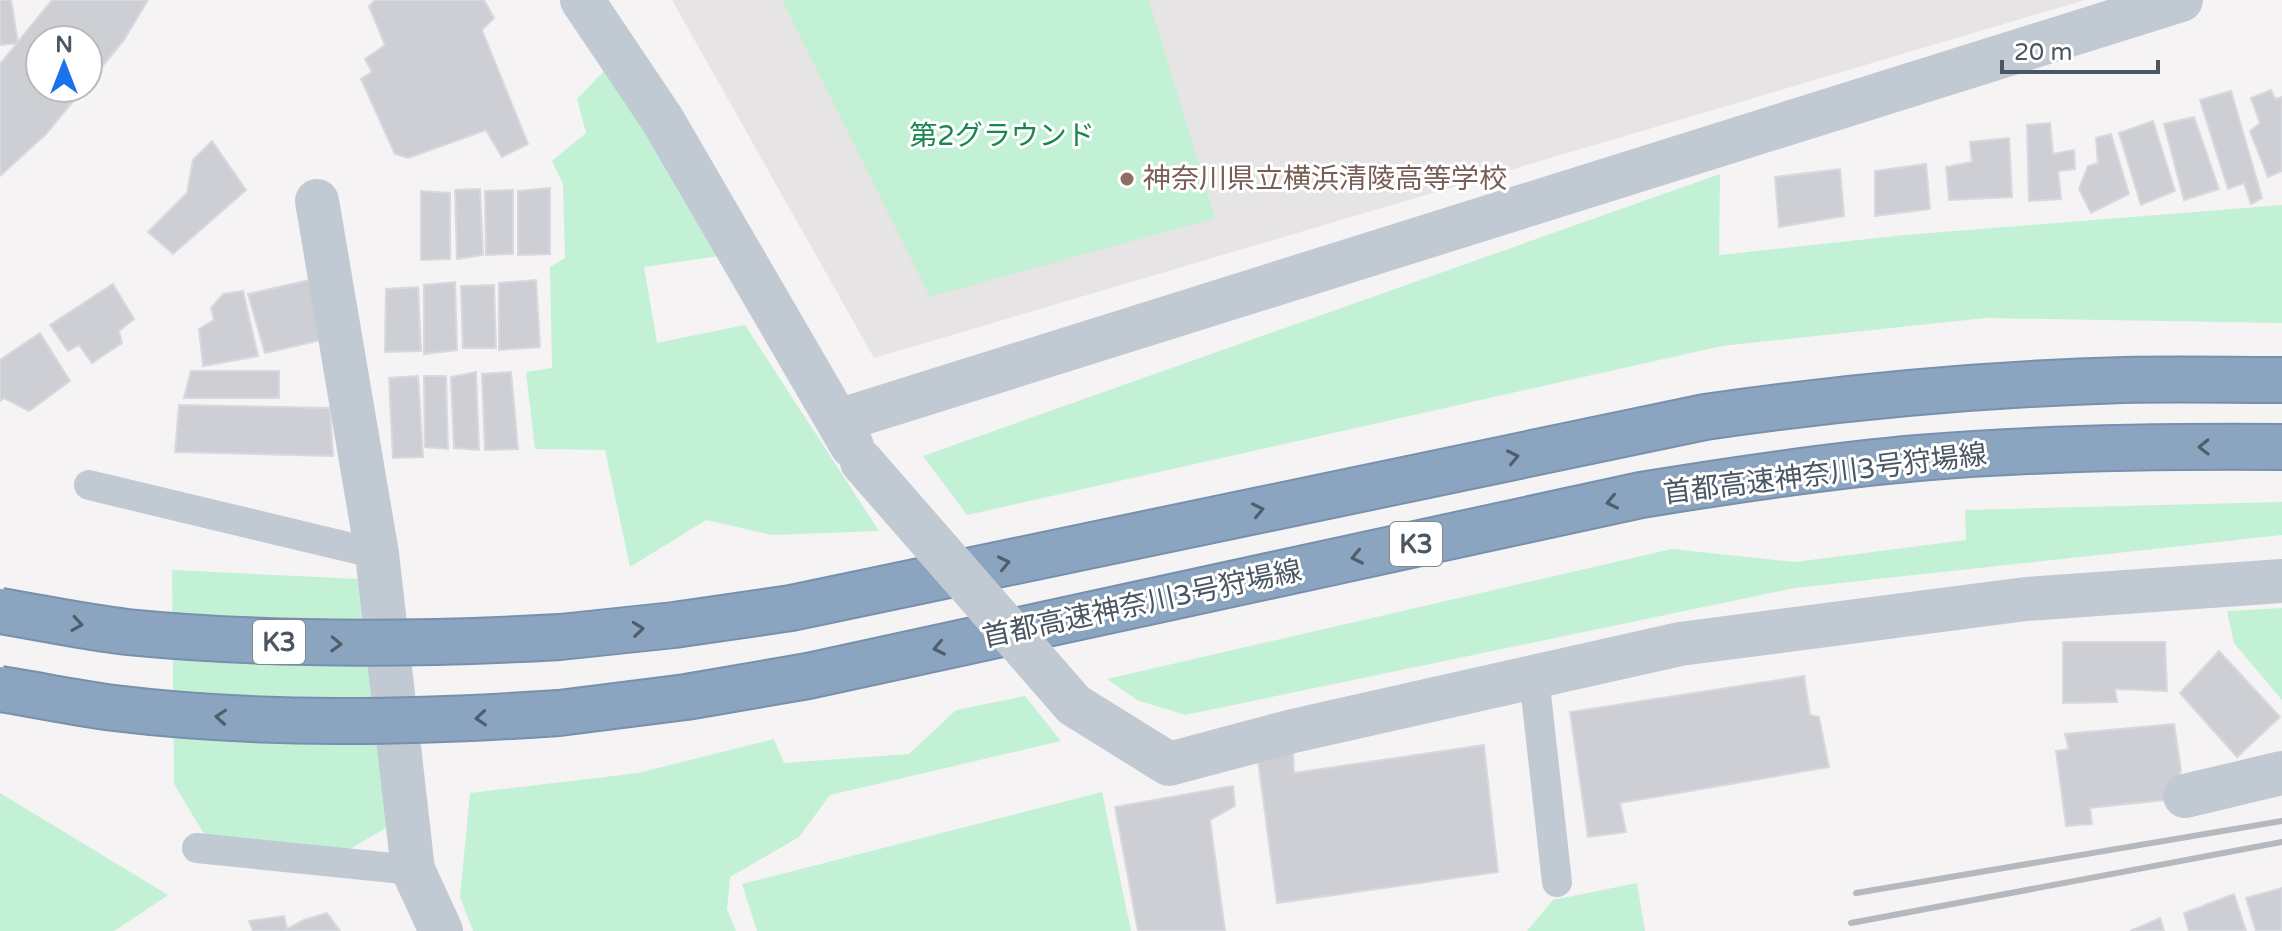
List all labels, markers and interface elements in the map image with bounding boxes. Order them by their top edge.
north arrow [24,24,104,104]
scale bar [2002,24,2158,74]
text: N [55,32,73,58]
text: 20 m [2014,38,2072,67]
park label: 第2グラウンド [909,119,1095,153]
place label: 神奈川県立横浜清陵高等学校 [1143,162,1507,196]
marker: 神奈川県立横浜清陵高等学校 [1118,170,1136,188]
street label: 首都高速神奈川3号狩場線 [1661,437,1989,511]
one-way arrow [2197,438,2210,456]
one-way arrow [1505,449,1519,466]
one-way arrow [1605,493,1619,510]
one-way arrow [1251,502,1264,519]
road number: K3 [1390,522,1442,566]
one-way arrow [1351,548,1365,565]
street label: 首都高速神奈川3号狩場線 [979,554,1305,654]
one-way arrow [997,556,1010,573]
one-way arrow [70,614,84,631]
road number: K3 [253,620,305,664]
one-way arrow [632,621,645,638]
one-way arrow [330,635,343,652]
one-way arrow [933,639,947,656]
one-way arrow [214,709,227,726]
one-way arrow [474,709,487,726]

